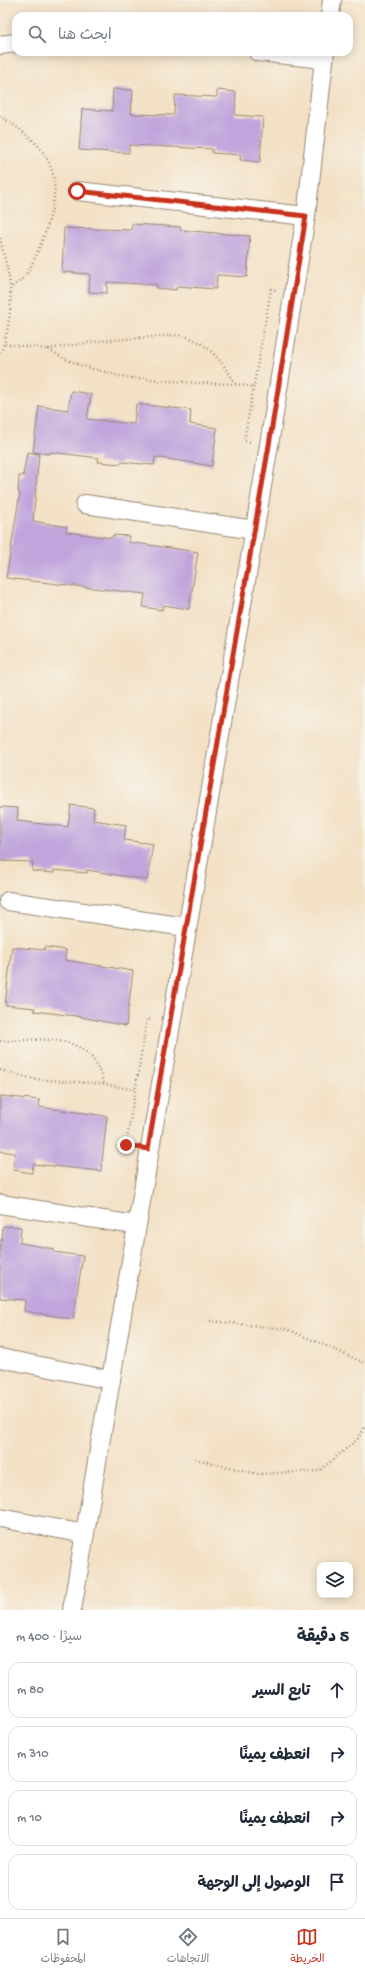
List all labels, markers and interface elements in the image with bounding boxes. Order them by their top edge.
search box [12,12,353,56]
icon: search [26,23,48,45]
text: ابحث هنا [58,27,112,45]
route start [68,182,86,200]
route end [117,1136,135,1154]
map controls [317,1562,353,1598]
button: layers [317,1562,353,1598]
text: 5 دقيقة [297,1628,349,1648]
text: سيرًا · 400 m [16,1630,82,1645]
icon: ahead [326,1679,348,1701]
text: 80 m [17,1683,44,1698]
text: تابع السير [253,1683,310,1701]
icon: right [326,1743,348,1765]
text: 310 m [17,1747,49,1762]
text: انعطف يمينًا [239,1747,310,1765]
icon: right [326,1807,348,1829]
text: 10 m [17,1811,42,1826]
text: انعطف يمينًا [239,1811,310,1829]
icon: arrive [326,1871,348,1893]
text: الوصول إلى الوجهة [197,1875,310,1893]
tab: المحفوظات [41,1926,86,1968]
tab: الاتجاهات [167,1926,209,1968]
tab: الخريطة [290,1926,325,1968]

